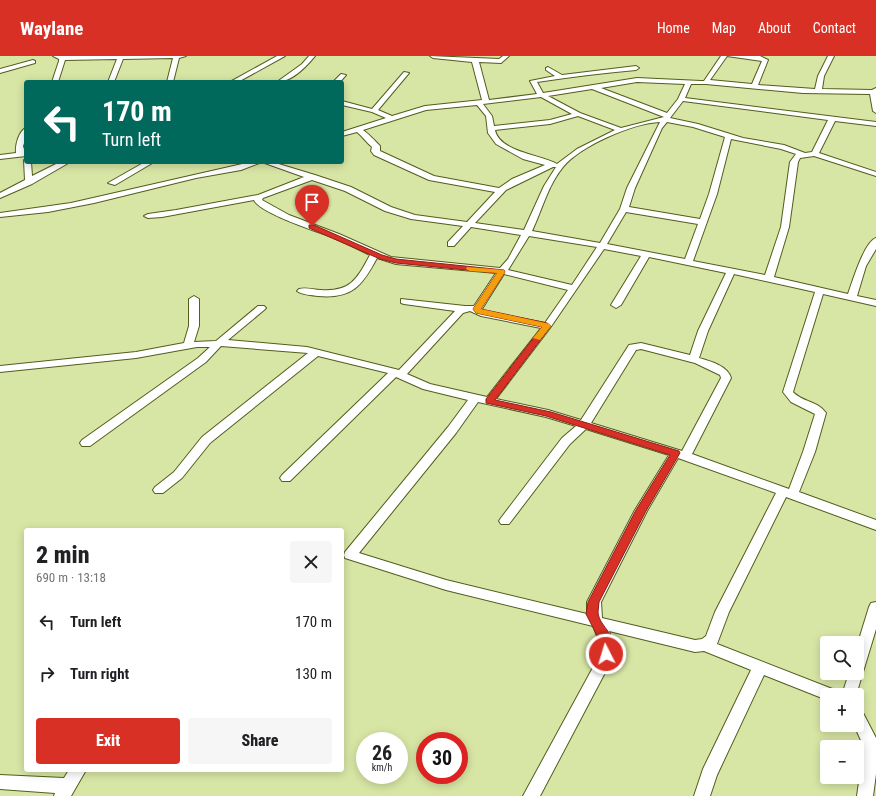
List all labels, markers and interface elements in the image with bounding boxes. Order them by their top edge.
text: Waylane [20,17,83,40]
text: Home [657,20,690,36]
text: Map [712,20,736,36]
text: About [758,20,791,36]
text: Contact [813,20,856,36]
text: 170 m [102,95,172,128]
icon: left [36,96,88,148]
text: Turn left [102,129,161,150]
pin [295,185,329,226]
icon: arrive [301,191,323,213]
text: 2 min [36,541,90,569]
button: close [290,541,332,583]
text: 690 m · 13:18 [36,570,106,585]
icon: left [36,611,58,633]
text: Turn left [70,613,121,631]
text: 170 m [295,613,332,631]
position arrow [585,633,627,675]
map controls [820,636,864,784]
button: search [820,636,864,680]
icon: right [36,663,58,685]
text: Turn right [70,665,129,683]
text: 130 m [295,665,332,683]
button: + [820,688,864,732]
button: Exit [36,718,180,764]
button: Share [188,718,332,764]
speed limit sign: 30 [416,732,468,784]
button: − [820,740,864,784]
text: 26 [372,741,392,765]
text: km/h [372,762,392,773]

